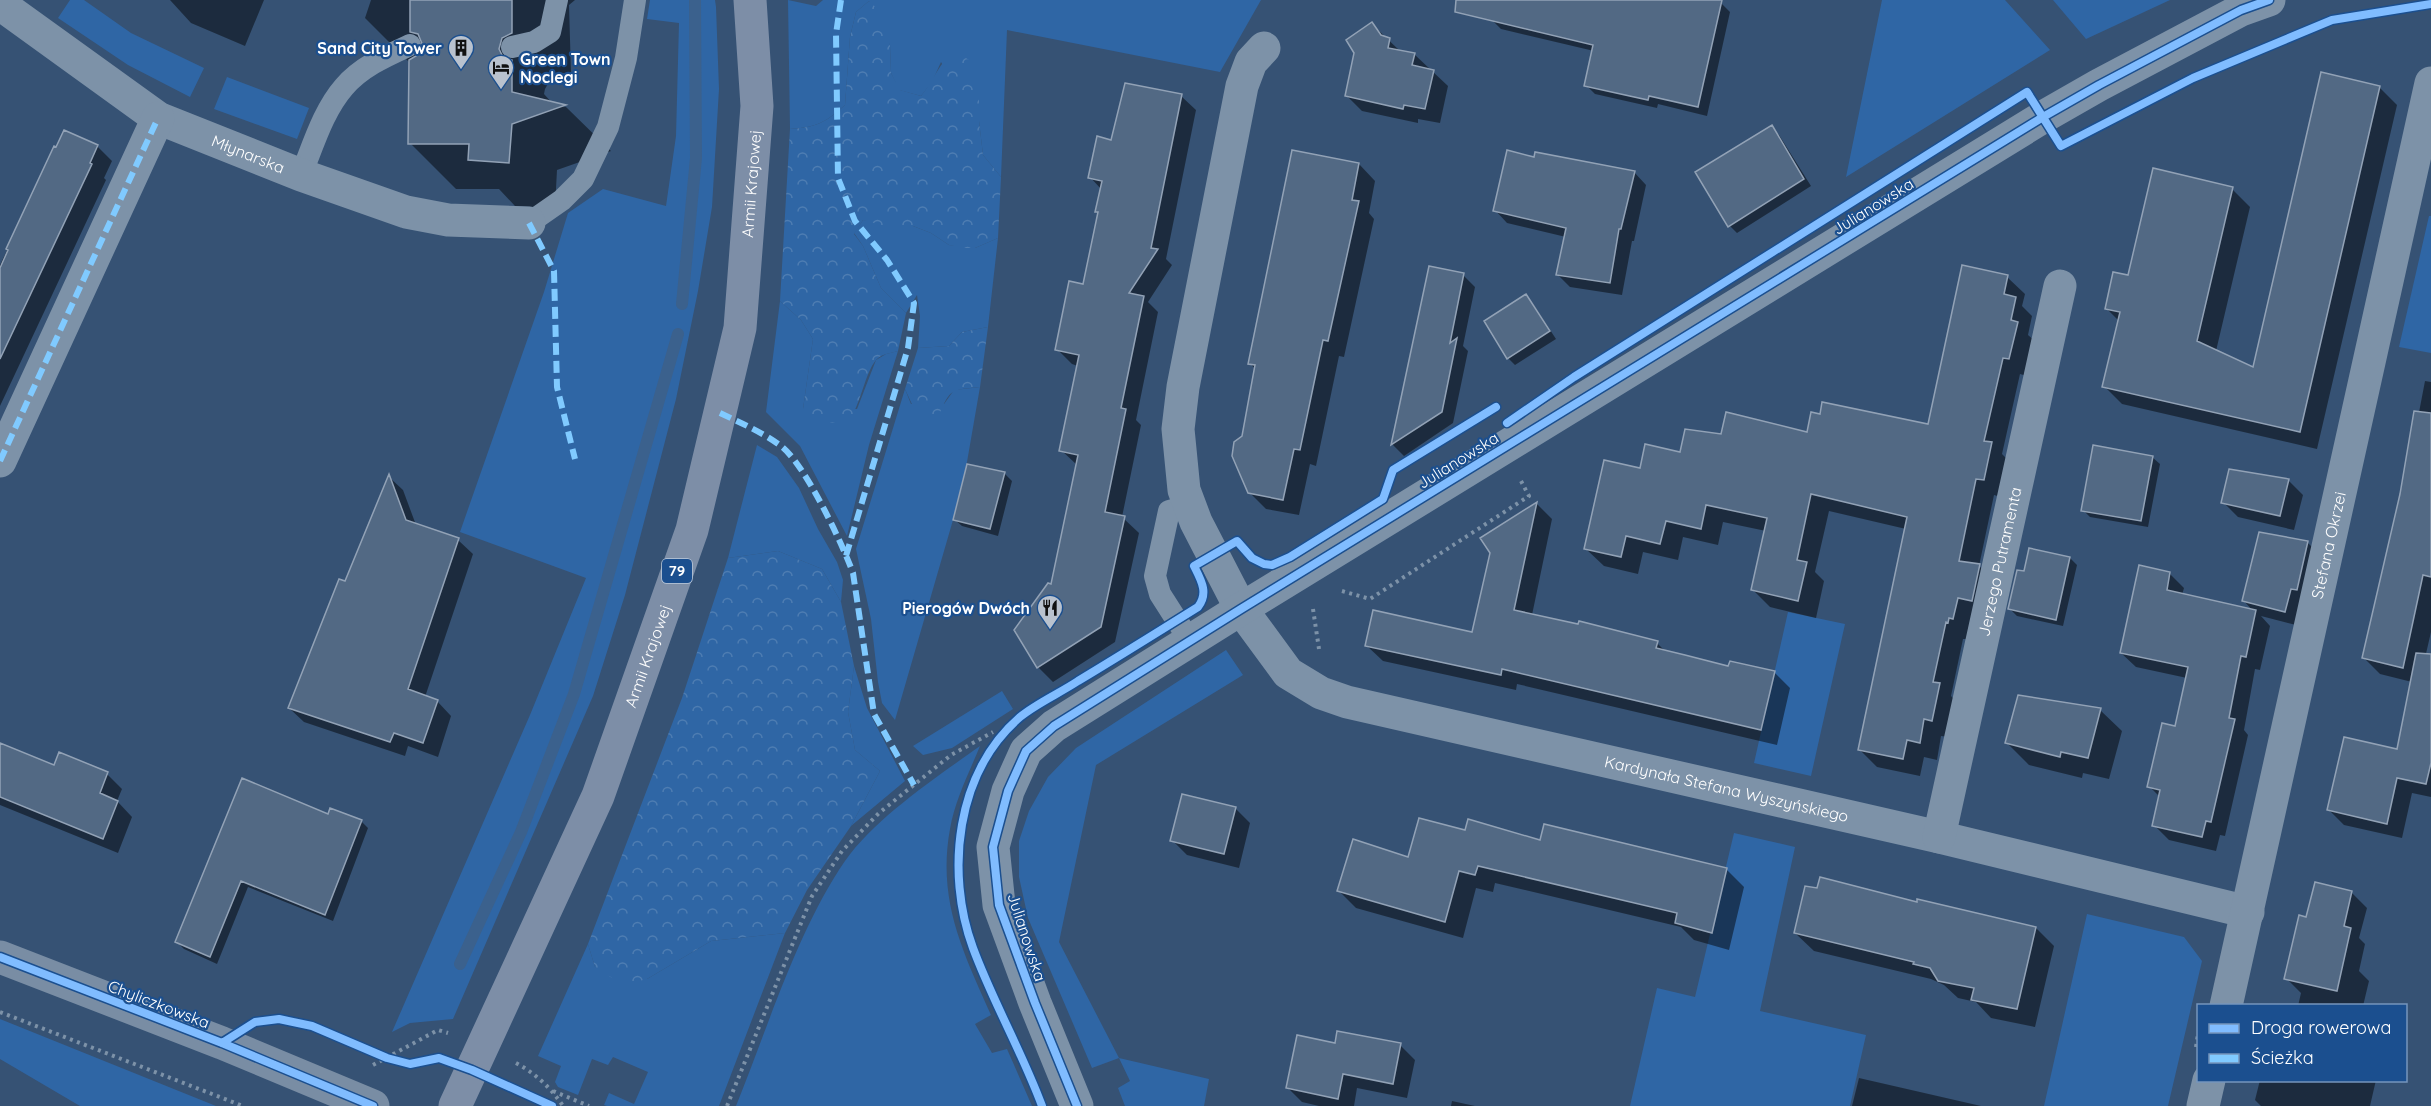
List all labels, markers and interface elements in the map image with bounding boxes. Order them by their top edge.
building icon: Sand City Tower [446,33,476,71]
place label: Sand City Tower [317,38,442,58]
place label: Green Town Noclegi [520,49,611,87]
hotel icon: Green Town Noclegi [486,53,516,91]
street label: Armii Krajowej [737,129,765,238]
street label: Młynarska [209,130,288,177]
street label: Julianowska [1829,173,1917,239]
street label: Julianowska [1414,427,1502,493]
street label: Jerzego Putramenta [1973,485,2026,638]
street label: Stefana Okrzei [2307,490,2350,601]
road number: 79 [662,559,692,583]
restaurant icon: Pierogów Dwóch [1035,593,1065,631]
place label: Pierogów Dwóch [902,598,1030,618]
street label: Armii Krajowej [620,602,675,710]
street label: Kardynała Stefana Wyszyńskiego [1603,751,1851,826]
street label: Julianowska [1003,890,1051,984]
street label: Chyliczkowska [105,975,213,1033]
legend [2197,1004,2407,1082]
text: Droga rowerowa [2251,1016,2391,1039]
text: Ścieżka [2251,1046,2314,1069]

